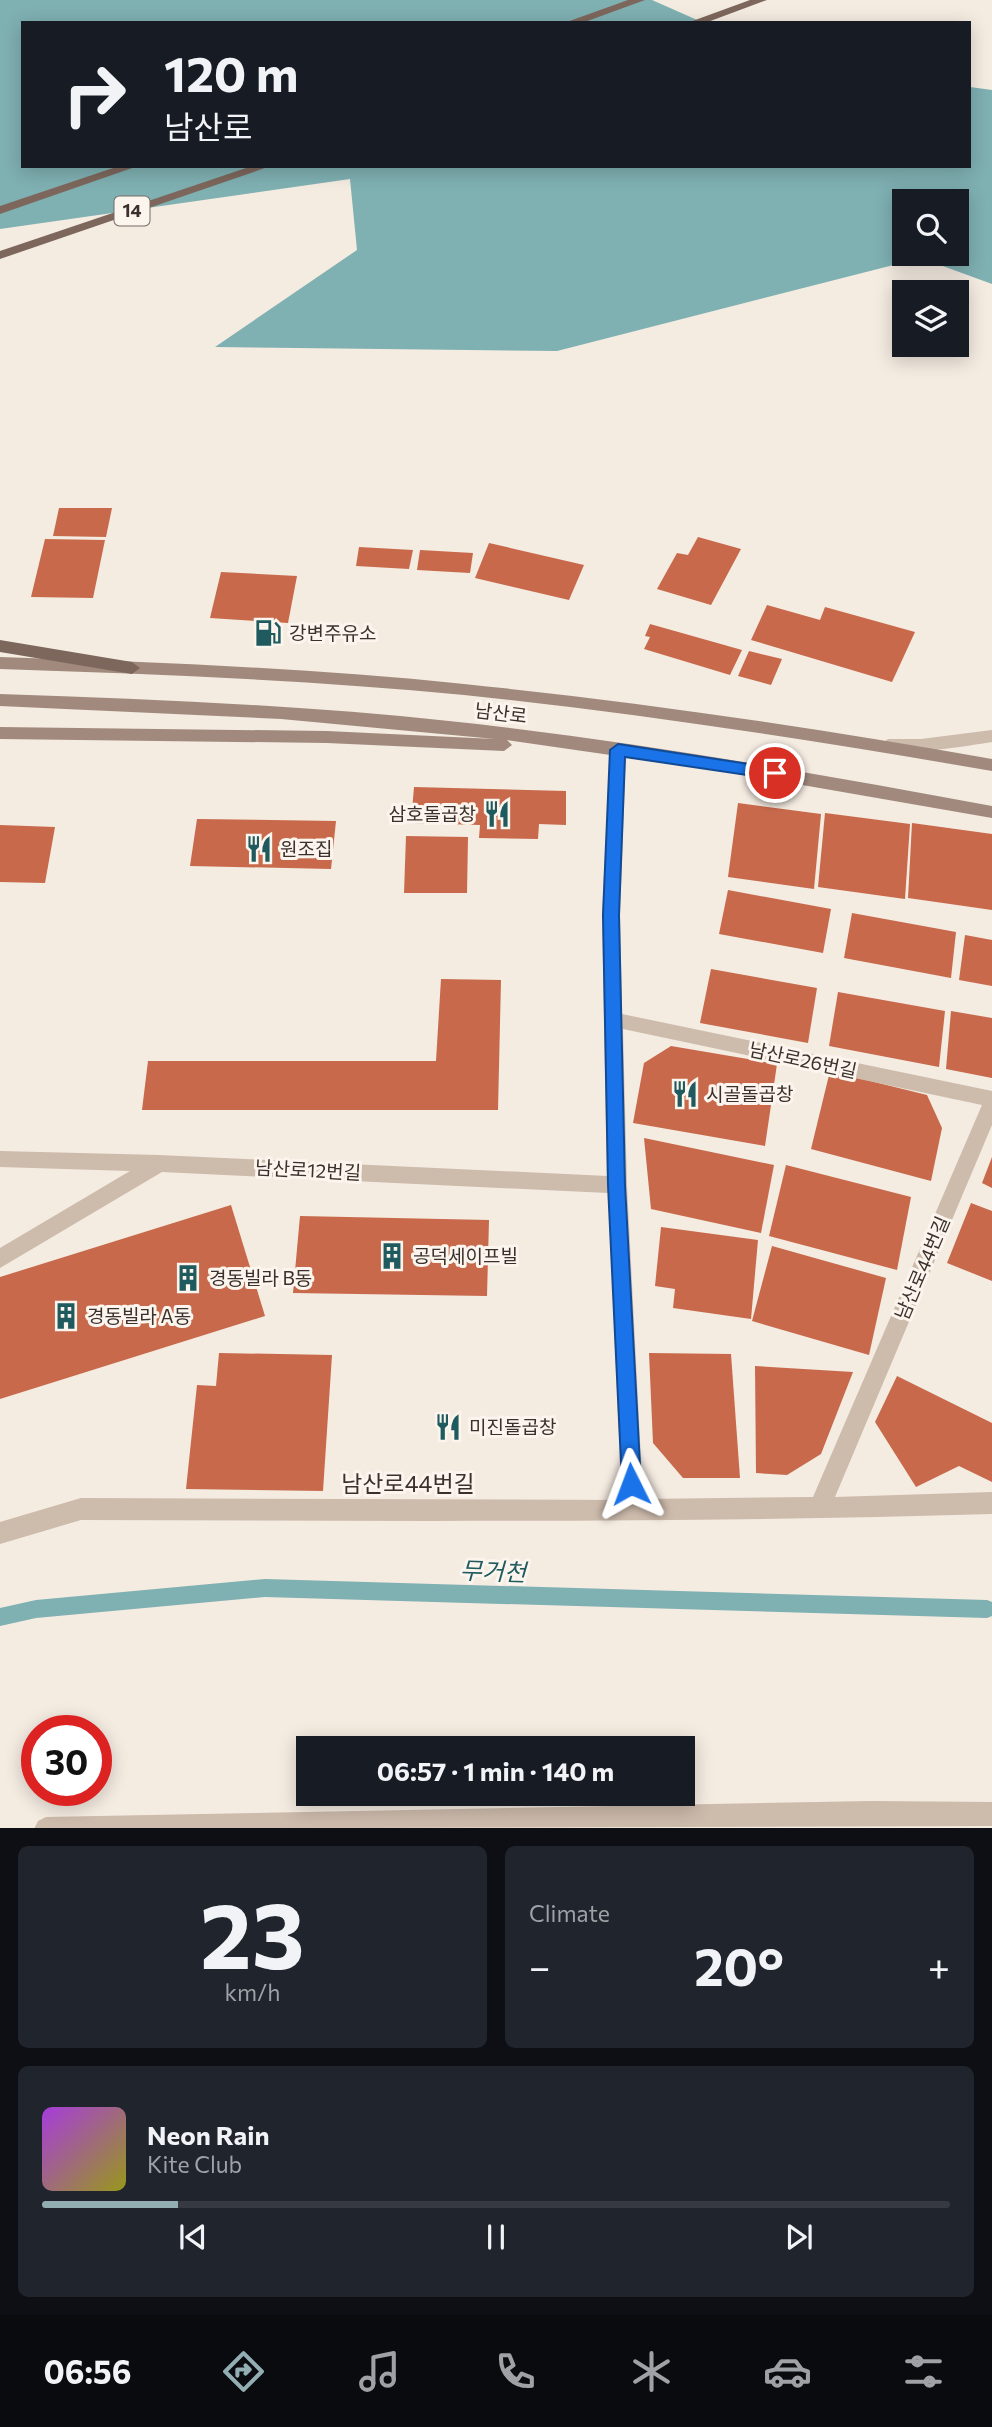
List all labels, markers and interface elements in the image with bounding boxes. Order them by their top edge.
text: 120 m [164,42,298,102]
icon: right [49,49,140,140]
text: 남산로 [164,106,252,146]
map controls [892,189,969,357]
button: search [892,189,969,266]
road number: 14 [114,196,150,226]
button: layers [892,280,969,357]
fuel station icon: 강변주유소 [253,618,283,648]
place label: 강변주유소 [289,621,376,644]
street label: 남산로 [474,698,528,727]
pin [745,743,805,803]
icon: arrive [756,754,794,792]
restaurant icon: 삼호돌곱창 [482,799,512,829]
place label: 삼호돌곱창 [389,802,476,825]
restaurant icon: 원조집 [244,834,274,864]
place label: 원조집 [280,837,332,860]
street label: 남산로26번길 [747,1037,859,1082]
restaurant icon: 시골돌곱창 [670,1079,700,1109]
place label: 시골돌곱창 [706,1082,793,1105]
street label: 남산로12번길 [254,1155,362,1184]
street label: 남산로44번길 [889,1213,954,1323]
building icon: 공덕세이프빌 [377,1241,407,1271]
place label: 공덕세이프빌 [413,1244,518,1267]
building icon: 경동빌라 B동 [173,1263,203,1293]
place label: 경동빌라 B동 [209,1266,312,1289]
building icon: 경동빌라 A동 [51,1301,81,1331]
place label: 경동빌라 A동 [87,1304,191,1327]
restaurant icon: 미진돌곱창 [433,1412,463,1442]
place label: 미진돌곱창 [469,1415,556,1438]
position arrow [594,1447,668,1521]
street label: 남산로44번길 [341,1469,475,1497]
water label: 무거천 [459,1555,530,1586]
speed limit sign: 30 [21,1715,112,1806]
text: 06:57 · 1 min · 140 m [377,1755,614,1786]
text: 23 [200,1876,305,1988]
text: Climate [529,1899,610,1927]
text: 20° [694,1933,784,1997]
text: − [529,1942,551,1989]
text: + [928,1942,950,1989]
text: km/h [225,1978,280,2006]
text: Neon Rain [147,2119,270,2150]
text: Kite Club [147,2150,242,2178]
icon: previous [174,2218,212,2256]
icon: pause [477,2218,515,2256]
icon: next [780,2218,818,2256]
icon: directions [219,2347,268,2396]
icon: music [355,2347,404,2396]
icon: phone [491,2347,540,2396]
icon: climate [627,2347,676,2396]
icon: car [763,2347,812,2396]
icon: filters [899,2347,948,2396]
text: 06:56 [44,2351,131,2391]

